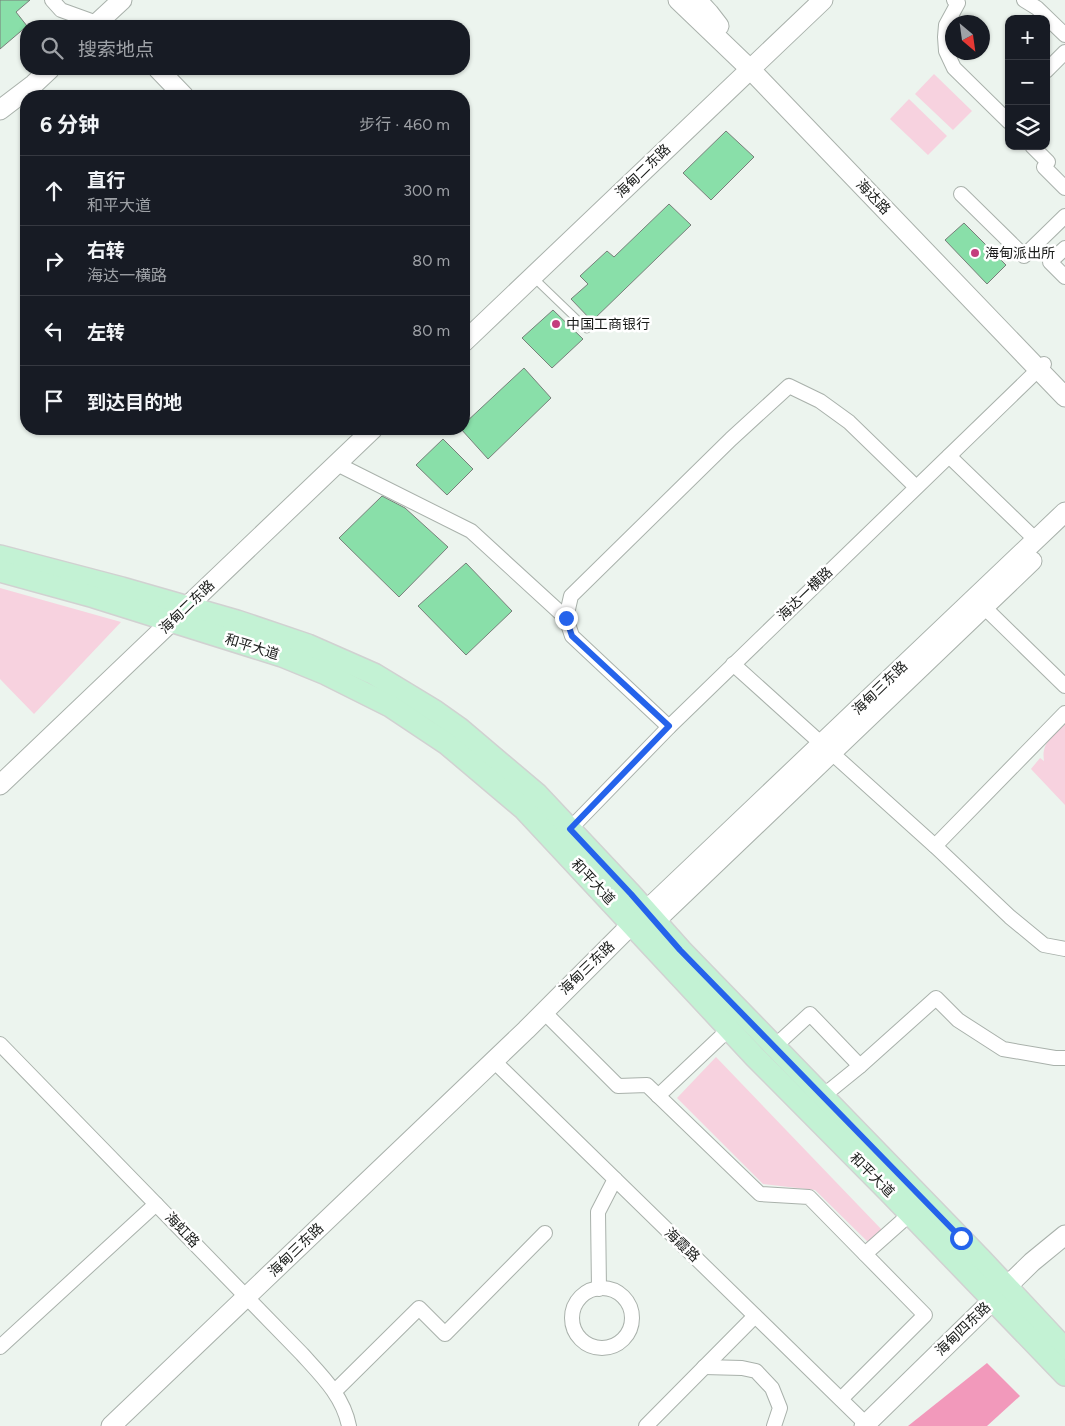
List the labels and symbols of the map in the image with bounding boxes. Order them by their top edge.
north arrow [945,15,990,60]
street label: 海甸二东路 [612,141,674,201]
street label: 海达路 [852,176,894,218]
place label: 海甸派出所 [985,245,1055,262]
marker: 海甸派出所 [969,247,981,259]
place label: 中国工商银行 [566,316,650,333]
marker: 中国工商银行 [550,318,562,330]
street label: 海达一横路 [774,564,836,624]
street label: 海甸二东路 [156,577,218,637]
route end [555,607,578,630]
street label: 和平大道 [223,631,281,663]
street label: 海甸三东路 [849,658,911,718]
street label: 和平大道 [568,856,618,908]
street label: 海甸三东路 [556,938,618,998]
street label: 和平大道 [846,1149,898,1201]
street label: 海虹路 [161,1209,203,1251]
street label: 海甸三东路 [265,1220,327,1280]
street label: 海霞路 [661,1224,703,1266]
route start [950,1227,973,1250]
street label: 海甸四东路 [932,1299,994,1359]

